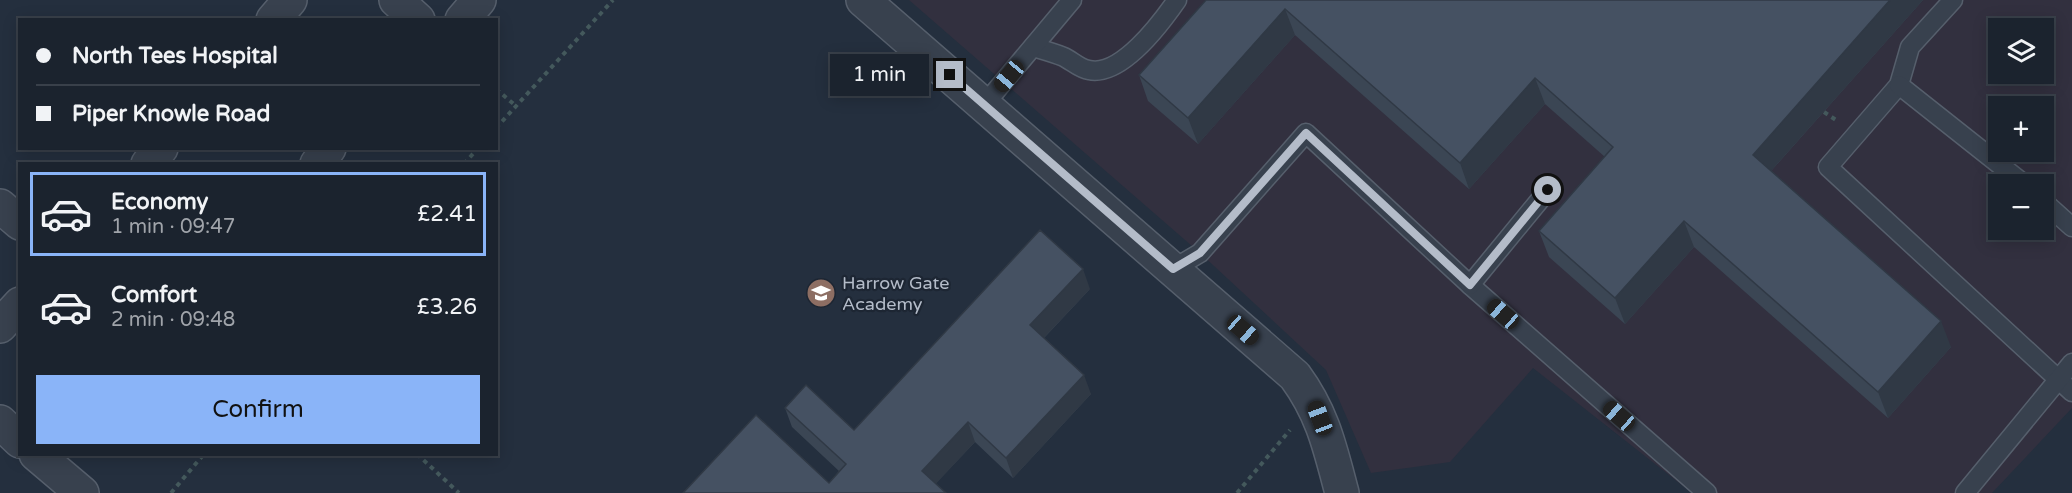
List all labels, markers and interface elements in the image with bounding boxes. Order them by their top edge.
map controls [1988,18,2054,240]
button: layers [1988,18,2054,84]
text: North Tees Hospital [72,43,278,69]
callout: 1 min [830,54,929,96]
car [991,56,1027,96]
route end [936,61,963,88]
text: 1 min [853,63,906,87]
button: + [1988,96,2054,162]
text: Piper Knowle Road [72,101,270,127]
button: − [1988,174,2054,240]
route start [1534,176,1561,203]
icon: car [39,187,93,241]
text: Economy [111,189,208,215]
text: £2.41 [417,201,477,227]
text: 1 min · 09:47 [111,215,235,239]
place label: Harrow Gate Academy [842,272,949,315]
school or university icon: Harrow Gate Academy [805,277,837,309]
icon: car [39,280,93,334]
text: Comfort [111,282,197,308]
text: £3.26 [417,294,477,320]
car [1484,295,1522,333]
text: 2 min · 09:48 [111,308,235,332]
car [1224,311,1262,349]
button: Confirm [36,375,480,444]
car [1600,397,1638,435]
car [1305,398,1335,438]

